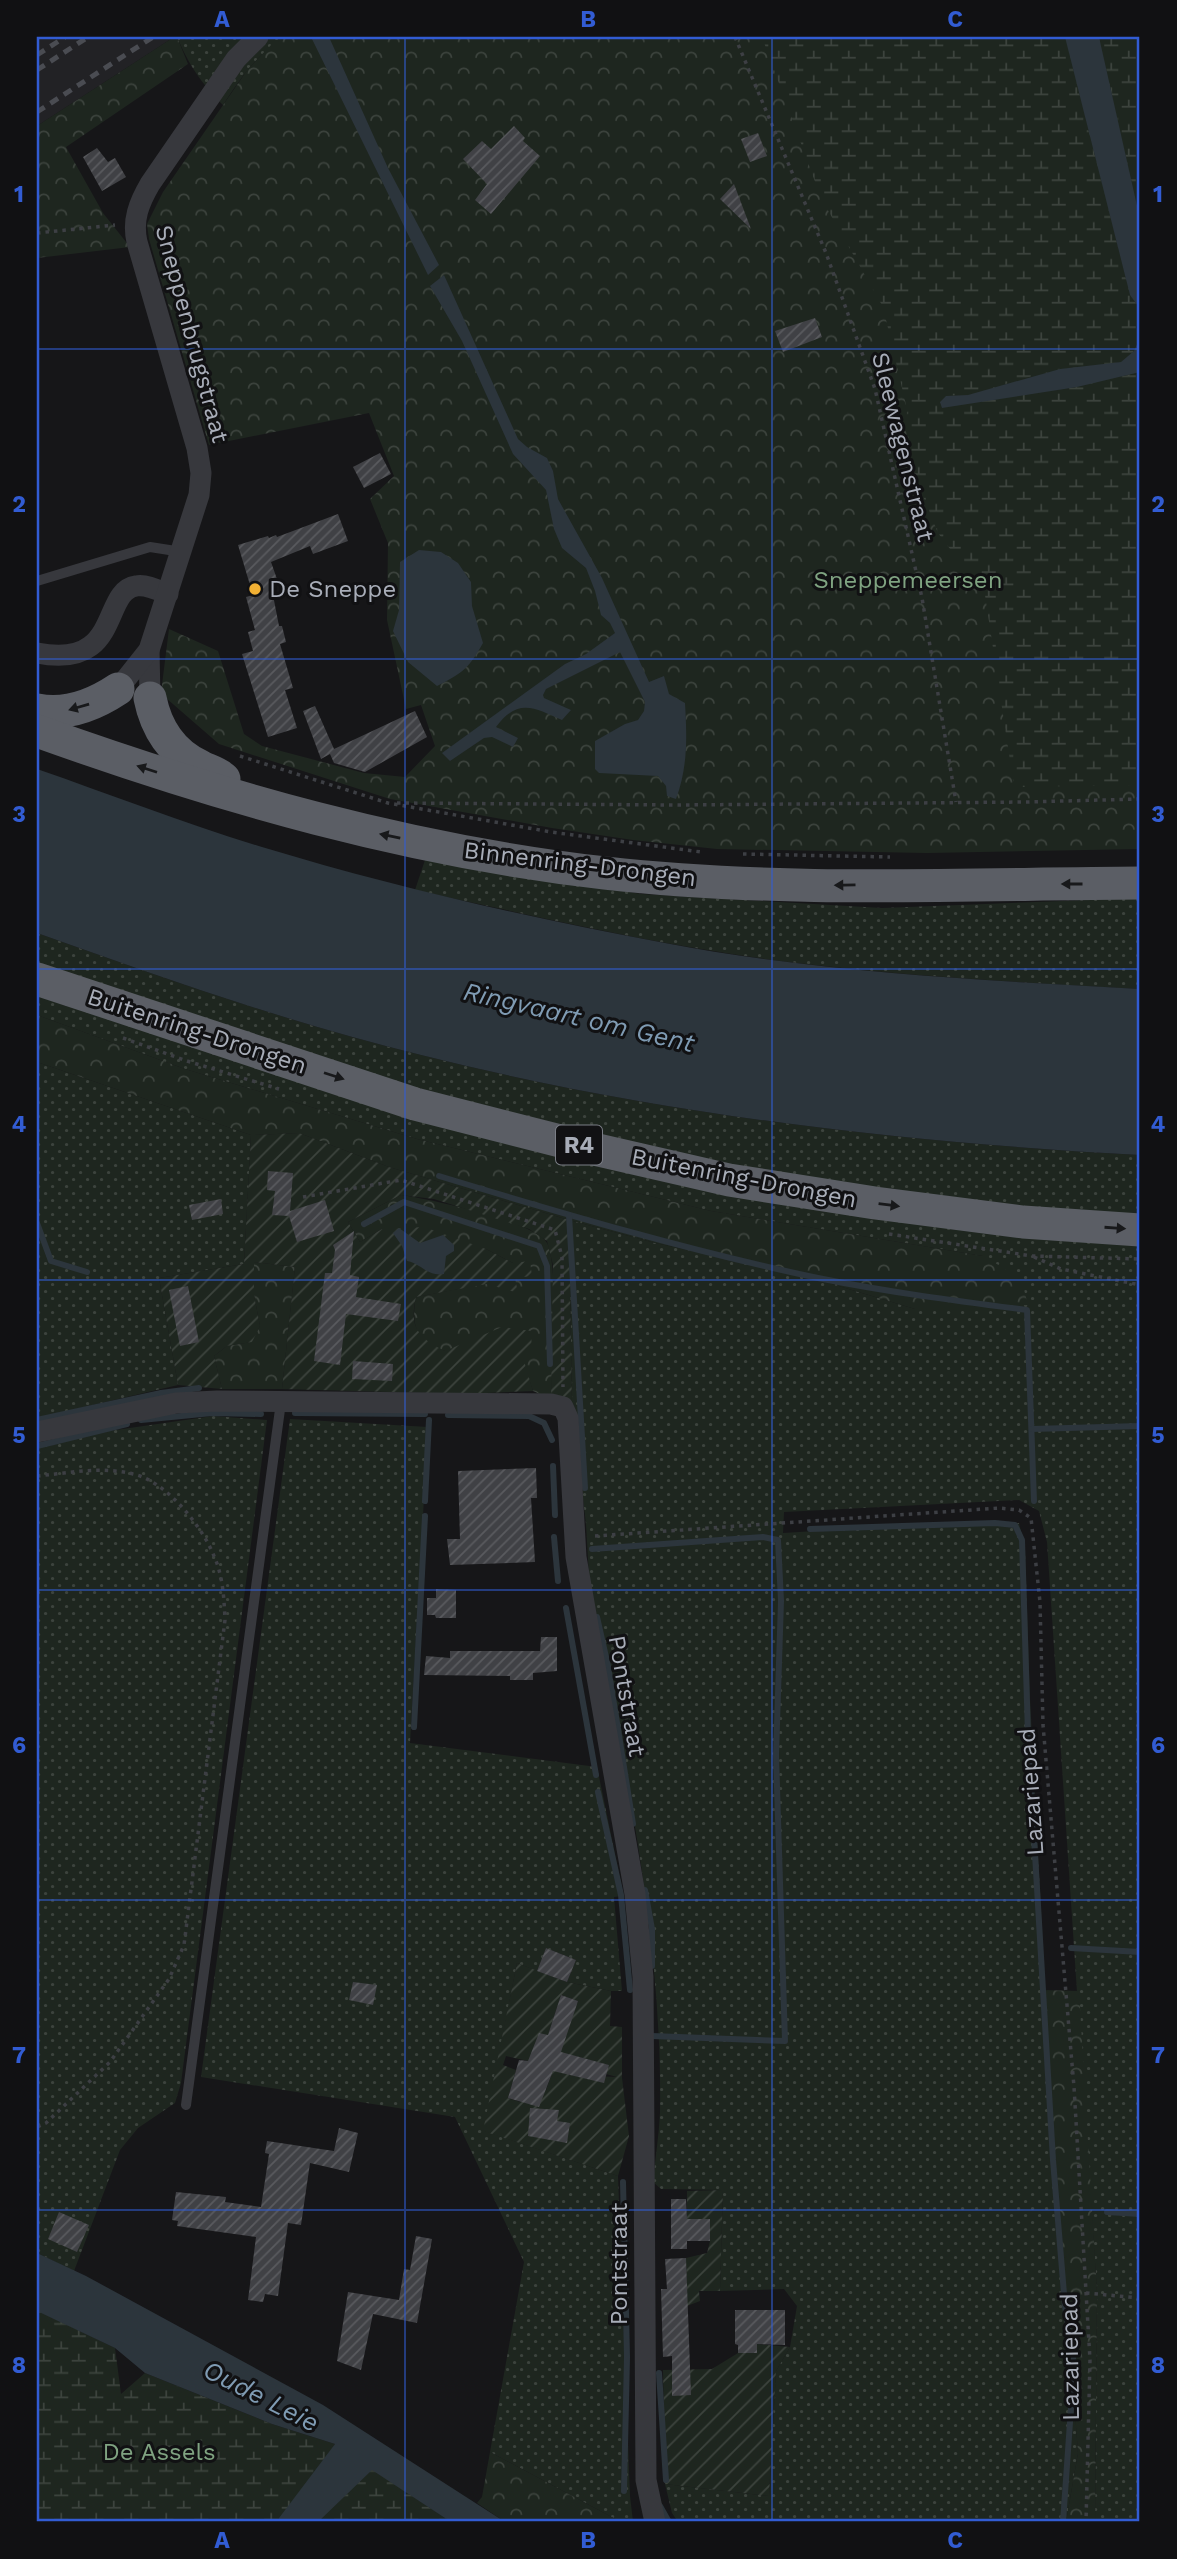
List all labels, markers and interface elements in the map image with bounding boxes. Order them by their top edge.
text: A [214,6,230,33]
text: B [580,6,596,33]
text: C [947,6,963,33]
text: 1 [14,181,24,208]
text: 1 [1153,181,1163,208]
street label: Sneppenbrugstraat [149,222,235,446]
street label: Sleewagenstraat [866,350,940,544]
text: 2 [12,491,26,518]
text: 2 [1151,491,1165,518]
park label: Sneppemeersen [813,566,1003,594]
place label: De Sneppe [269,575,396,603]
marker: De Sneppe [247,581,263,597]
one-way arrow [69,703,90,713]
one-way arrow [137,763,158,774]
text: 3 [12,801,26,828]
text: 3 [1151,801,1165,828]
one-way arrow [379,830,401,841]
street label: Binnenring-Drongen [462,836,698,892]
one-way arrow [1061,878,1083,889]
one-way arrow [833,880,855,891]
water label: Ringvaart om Gent [461,976,698,1058]
street label: Buitenring-Drongen [84,982,310,1080]
one-way arrow [324,1072,345,1082]
text: 4 [12,1111,27,1138]
text: 4 [1151,1111,1166,1138]
road number: R4 [556,1126,602,1164]
street label: Buitenring-Drongen [629,1142,859,1214]
one-way arrow [878,1200,900,1211]
one-way arrow [1105,1223,1127,1234]
text: 5 [12,1422,26,1449]
text: 5 [1151,1422,1165,1449]
street label: Pontstraat [603,1633,651,1759]
street label: Lazariepad [1013,1727,1049,1857]
text: 6 [12,1732,26,1759]
text: 6 [1151,1732,1165,1759]
text: 7 [12,2042,26,2069]
text: 7 [1151,2042,1165,2069]
street label: Pontstraat [605,2203,633,2325]
street label: Lazariepad [1055,2293,1085,2421]
text: 8 [12,2352,26,2379]
text: 8 [1151,2352,1165,2379]
water label: Oude Leie [198,2354,324,2438]
park label: De Assels [102,2438,216,2466]
text: A [214,2527,230,2554]
text: B [580,2527,596,2554]
text: C [947,2527,963,2554]

